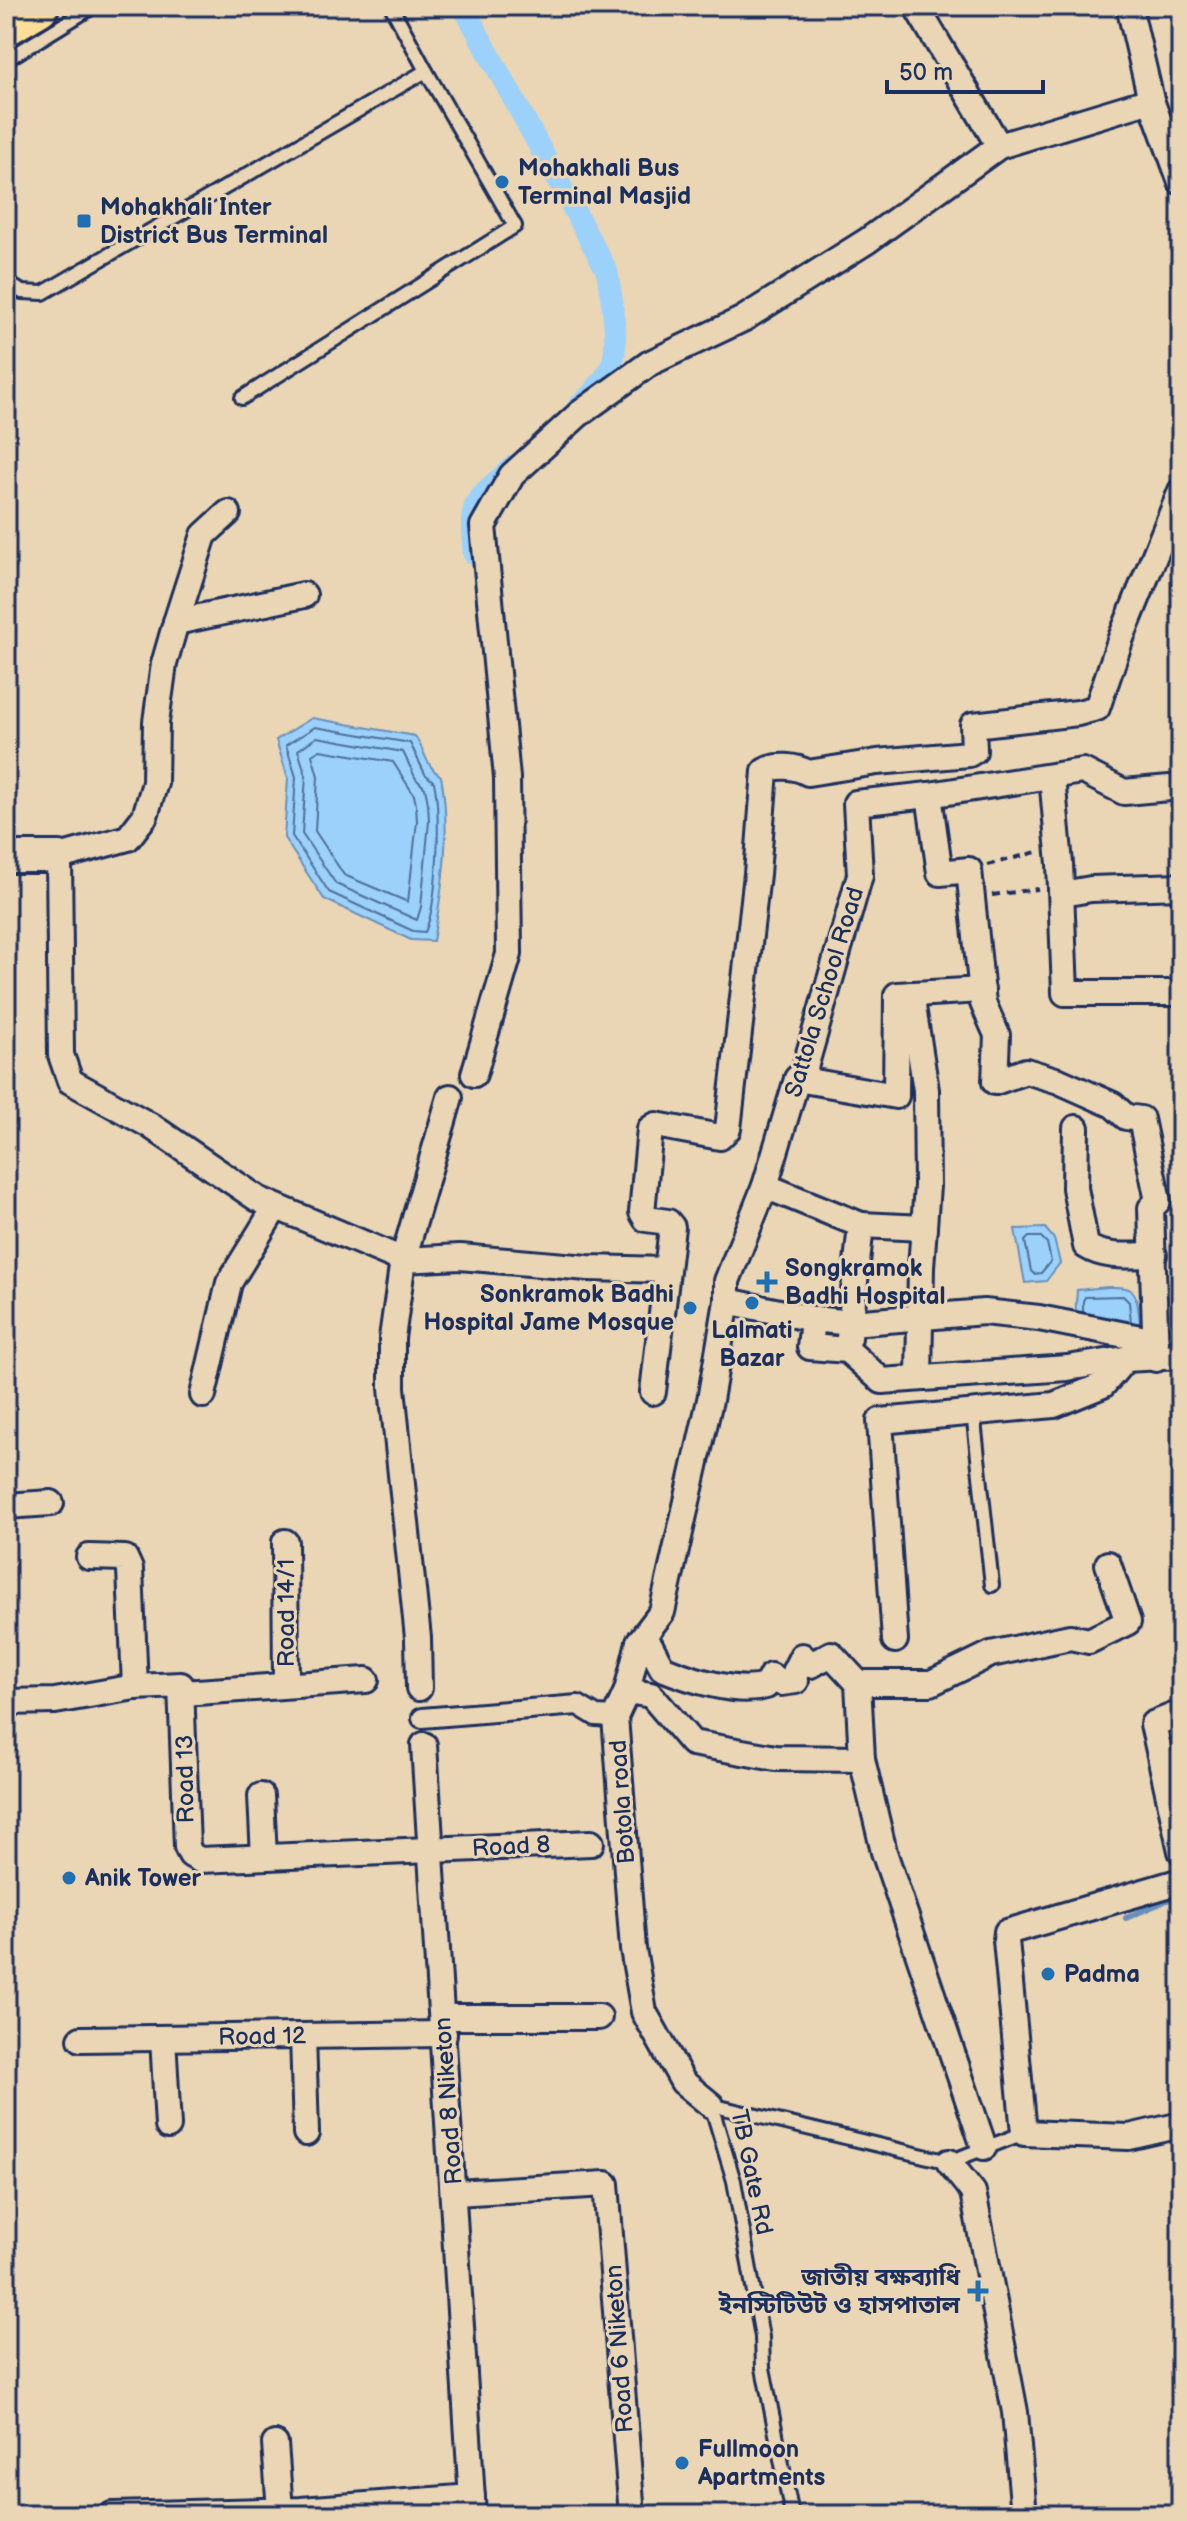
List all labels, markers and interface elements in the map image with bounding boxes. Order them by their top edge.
scale bar [887,44,1043,94]
text: 50 m [899,58,953,87]
place label: Mohakhali Bus Terminal Masjid [518,154,691,211]
marker: Mohakhali Bus Terminal Masjid [493,173,511,191]
place label: Mohakhali Inter District Bus Terminal [100,193,328,250]
marker: Mohakhali Inter District Bus Terminal [75,212,93,230]
street label: Sattola School Road [779,884,870,1101]
place label: Songkramok Badhi Hospital [785,1254,946,1311]
marker: Songkramok Badhi Hospital [756,1271,778,1293]
place label: Sonkramok Badhi Hospital Jame Mosque [423,1280,674,1337]
marker: Lalmati Bazar [743,1294,761,1312]
marker: Sonkramok Badhi Hospital Jame Mosque [681,1299,699,1317]
place label: Lalmati Bazar [711,1316,793,1373]
street label: Road 14/1 [272,1559,301,1667]
street label: Road 13 [170,1734,201,1824]
street label: Botola road [604,1739,641,1865]
street label: Road 8 [471,1830,551,1863]
place label: Anik Tower [84,1864,202,1893]
marker: Anik Tower [60,1869,78,1887]
place label: Padma [1064,1960,1140,1989]
marker: Padma [1039,1965,1057,1983]
street label: Road 8 Niketon [428,2016,469,2186]
street label: Road 12 [218,2021,306,2052]
street label: TB Gate Rd [724,2107,779,2237]
place label: জাতীয় বক্ষব্যাধি ইনস্টিটিউট ও হাসপাতাল [718,2263,961,2320]
street label: Road 6 Niketon [599,2264,640,2434]
marker: জাতীয় বক্ষব্যাধি ইনস্টিটিউট ও হাসপাতাল [967,2280,989,2302]
place label: Fullmoon Apartments [697,2435,825,2492]
marker: Fullmoon Apartments [673,2454,691,2472]

